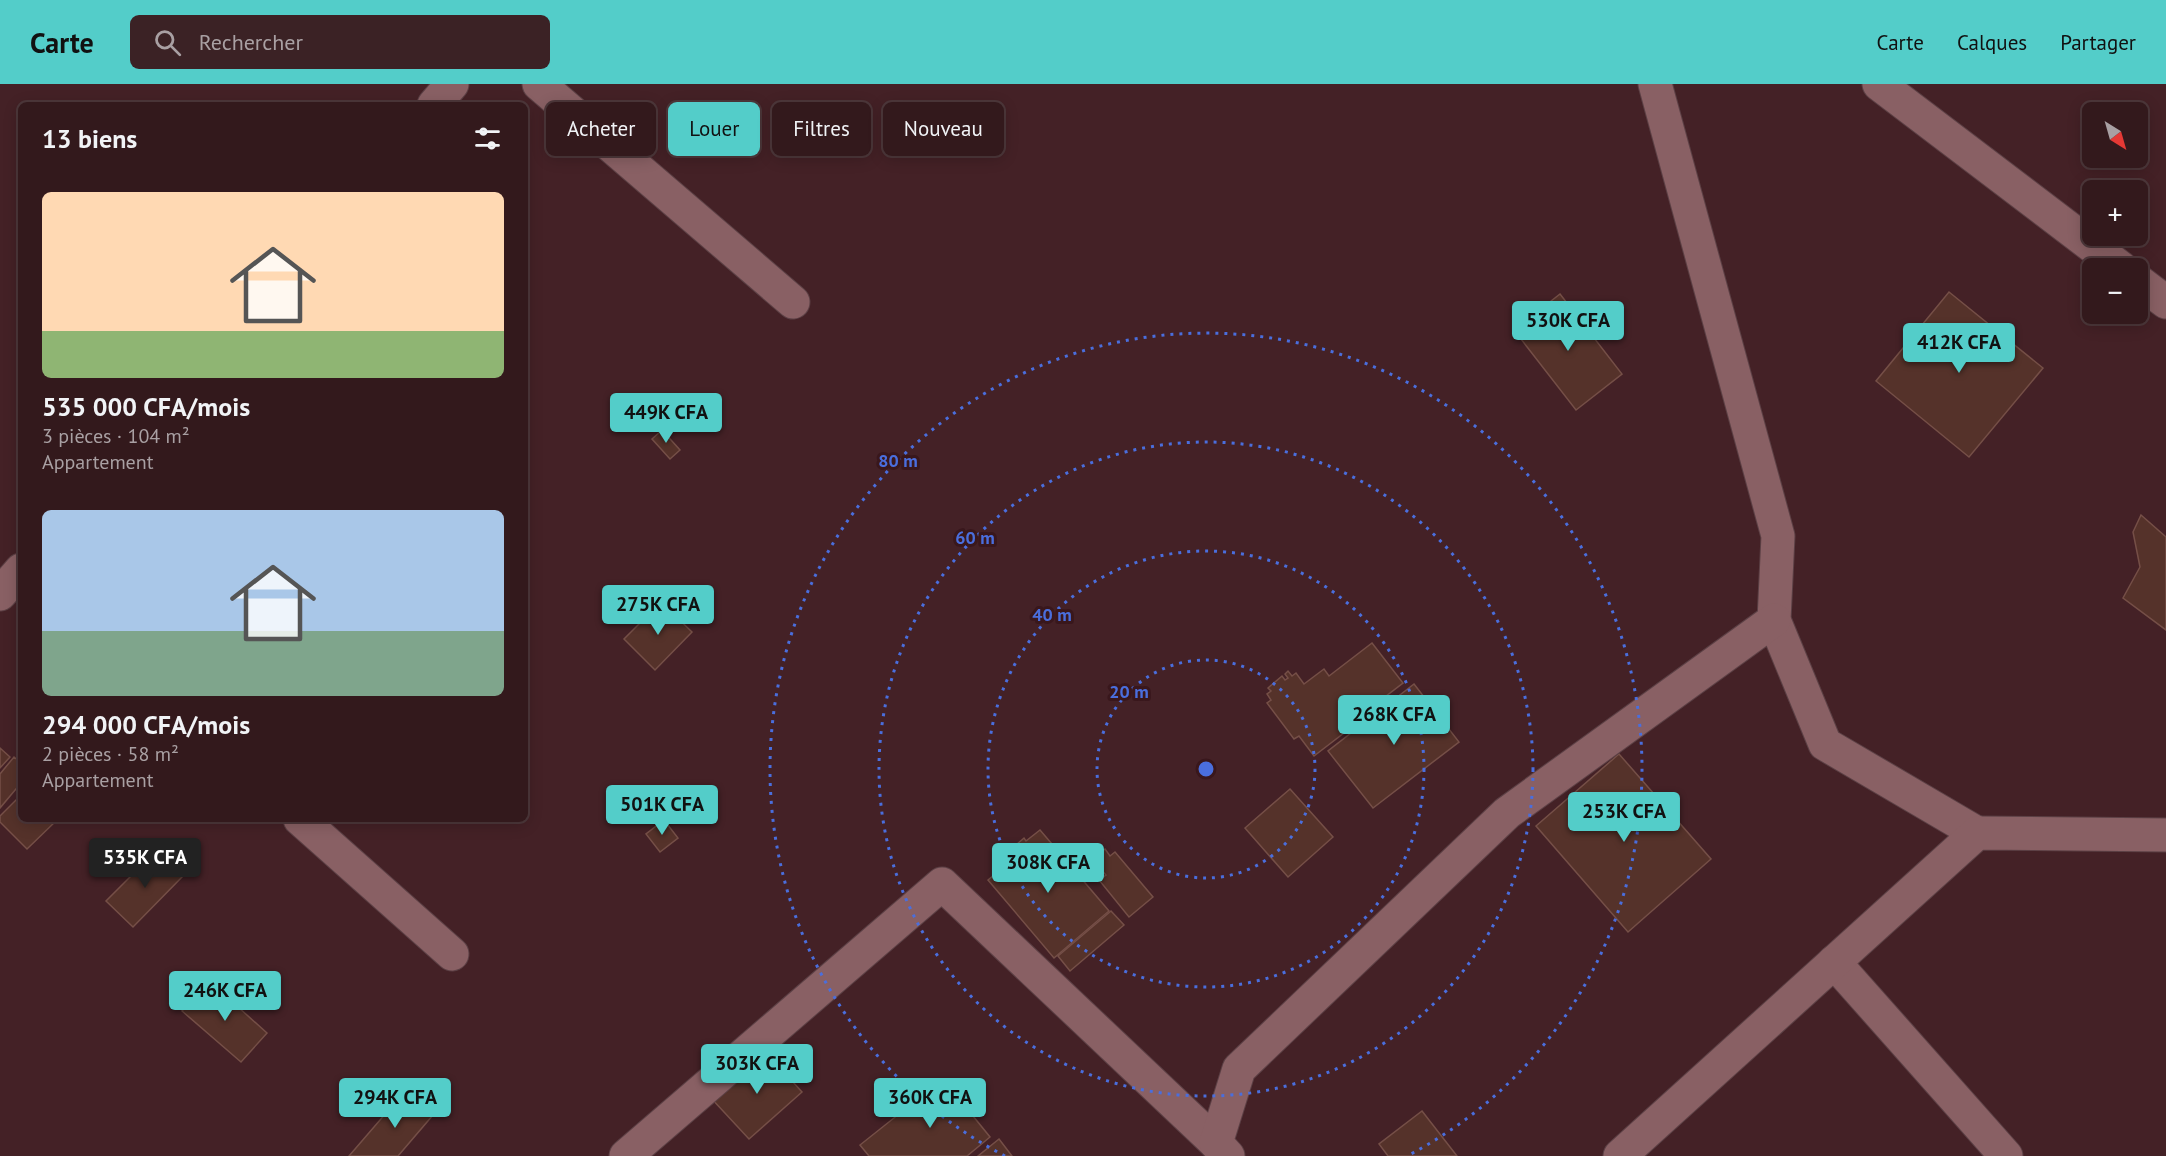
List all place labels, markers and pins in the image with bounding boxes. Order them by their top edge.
pin: 530K CFA [1506,301,1630,352]
pin: 412K CFA [1897,323,2021,374]
pin: 449K CFA [604,393,728,444]
pin: 275K CFA [596,585,720,636]
pin: 268K CFA [1332,695,1456,746]
centre of rings [1196,759,1216,779]
pin: 501K CFA [600,785,724,836]
pin: 253K CFA [1562,792,1686,843]
pin: 535K CFA [83,838,207,889]
pin: 308K CFA [986,843,1110,894]
pin: 246K CFA [163,971,287,1022]
pin: 303K CFA [695,1044,819,1095]
pin: 294K CFA [333,1078,457,1129]
pin: 360K CFA [868,1078,992,1129]

